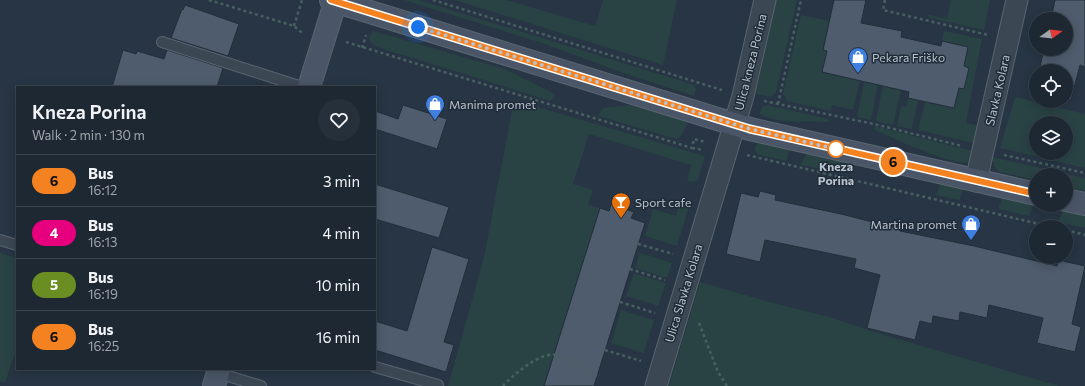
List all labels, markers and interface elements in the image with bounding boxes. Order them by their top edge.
street label: Ulica kneza Porina [731,12,769,112]
north arrow [1029,12,1073,56]
map controls [1029,12,1073,264]
your location [408,17,428,37]
shop icon: Pekara Friško [847,46,869,74]
place label: Pekara Friško [872,50,945,64]
street label: Slavka Kolara [982,53,1012,127]
button: locate [1029,64,1073,108]
shop icon: Manima promet [424,93,446,121]
place label: Manima promet [449,97,536,111]
button: heart [318,99,360,141]
text: Kneza Porina [32,100,147,123]
button: layers [1029,116,1073,160]
text: Walk · 2 min · 130 m [32,127,145,143]
marker: Kneza Porina [827,140,845,158]
line badge: 6 [880,149,906,175]
text: 6 [889,153,897,170]
place label: Kneza Porina [818,159,854,187]
text: Bus [88,164,113,182]
button: + [1029,168,1073,212]
text: 6 [50,172,58,189]
text: 3 min [323,172,360,190]
text: 16:12 [88,182,117,198]
bar icon: Sport cafe [610,191,632,219]
place label: Sport cafe [635,195,691,209]
shop icon: Martina promet [960,213,982,241]
text: Bus [88,216,113,234]
place label: Martina promet [871,217,957,231]
button: − [1029,220,1073,264]
text: 4 [50,224,58,241]
text: 4 min [323,224,360,242]
text: 16:13 [88,234,118,250]
street label: Ulica Slavka Kolara [661,242,705,344]
text: Bus [88,268,113,286]
text: 5 [50,276,58,293]
text: 10 min [315,276,360,294]
text: 16:19 [88,286,118,302]
text: Bus [88,320,113,338]
text: 6 [50,328,58,345]
text: 16 min [316,328,360,346]
text: 16:25 [88,338,119,354]

